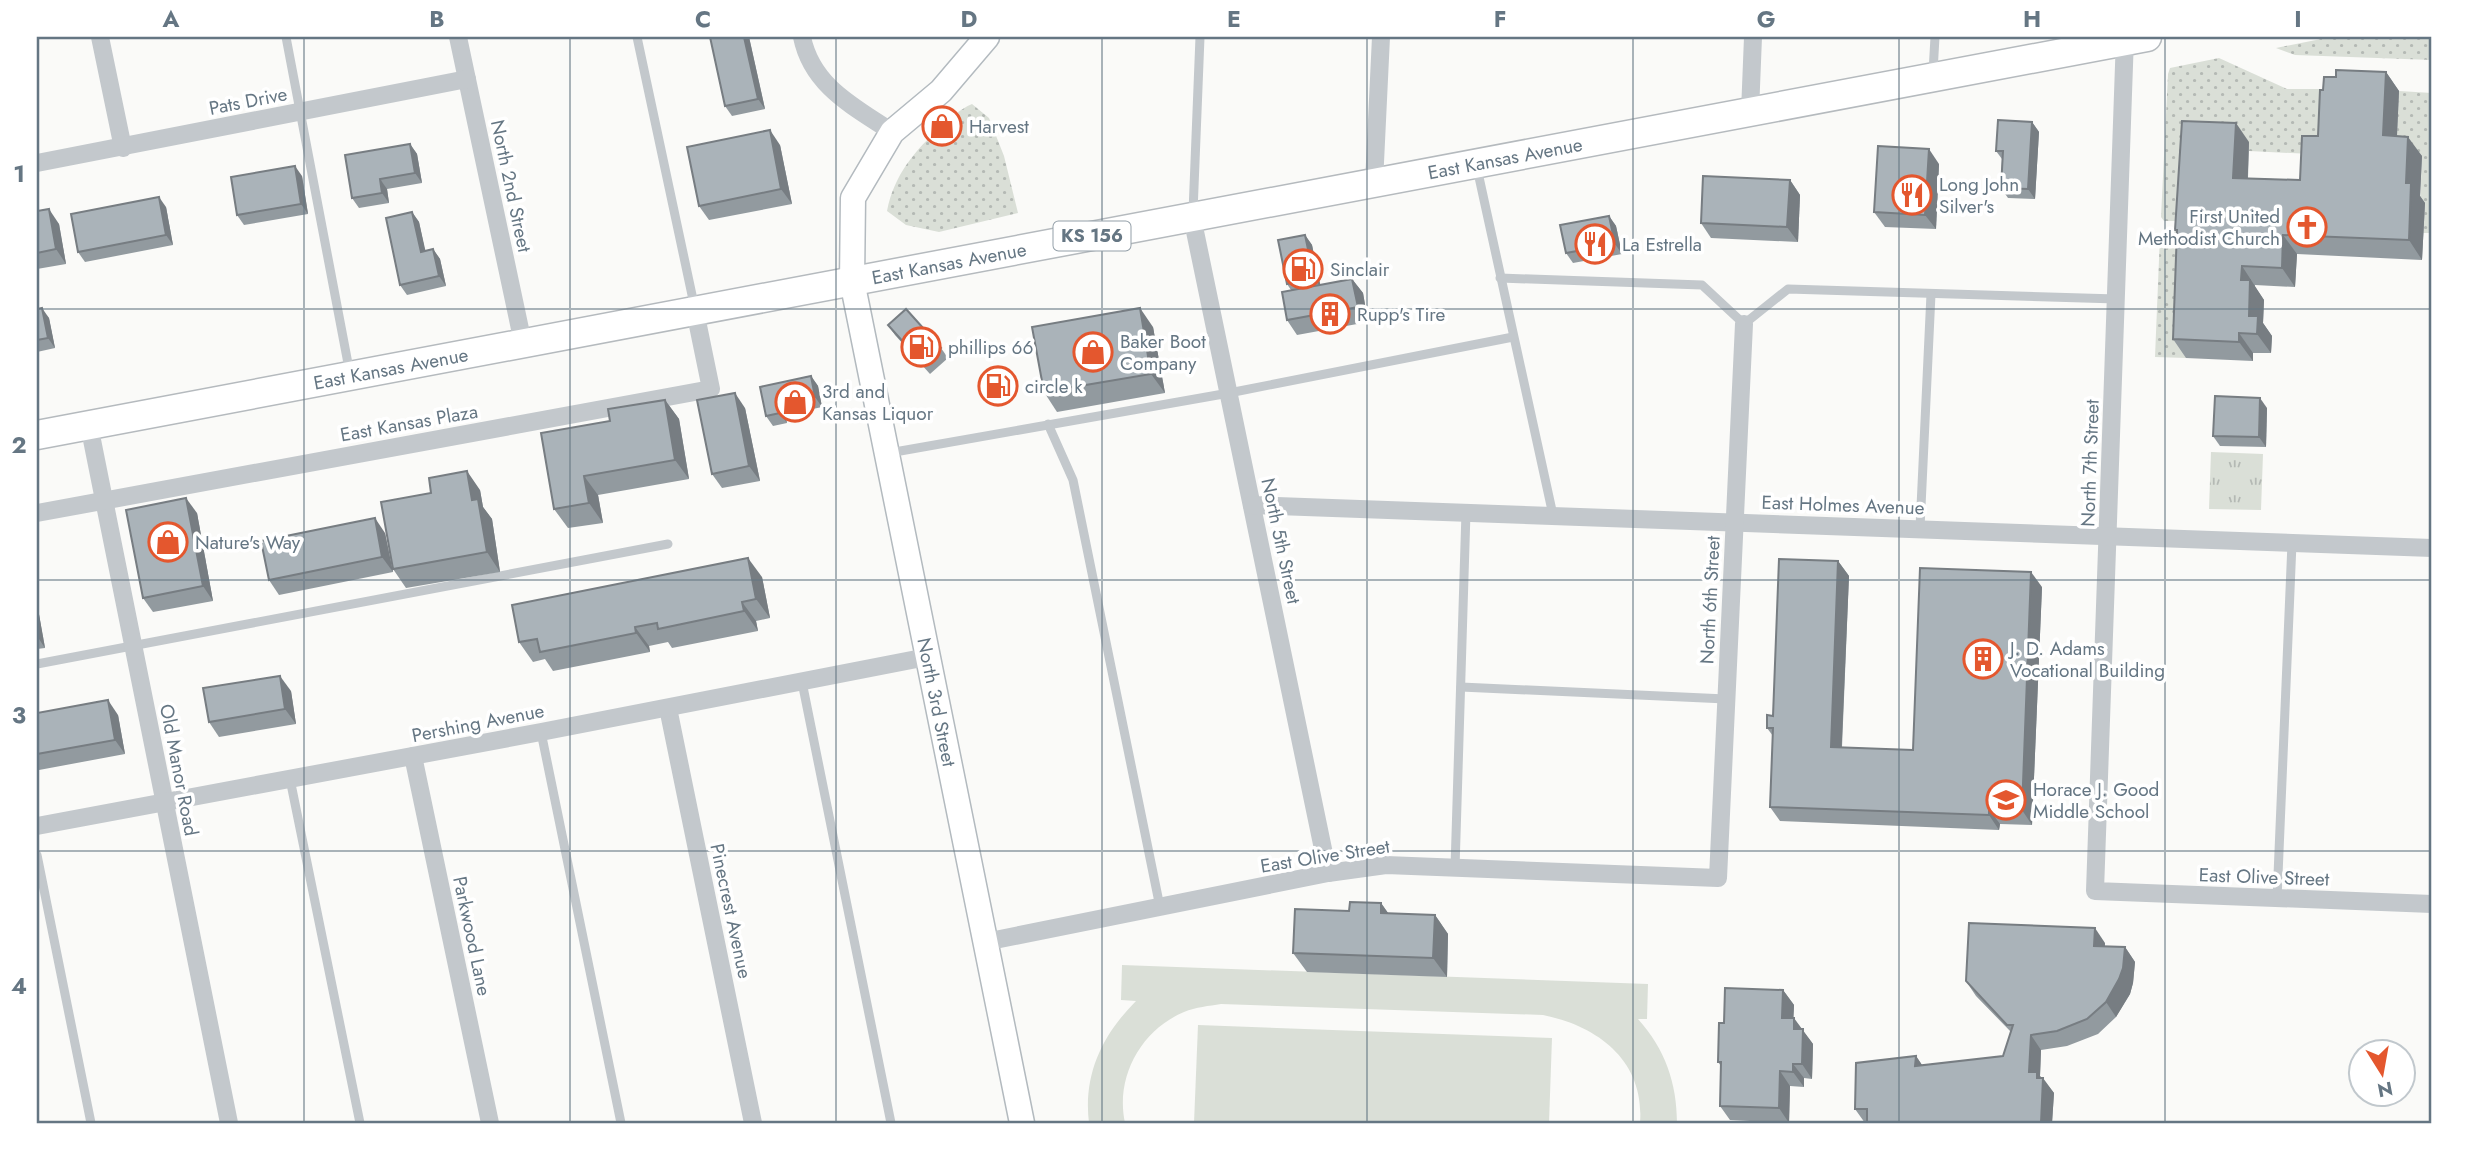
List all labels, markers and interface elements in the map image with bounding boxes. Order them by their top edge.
text: A [162,2,180,36]
text: B [429,2,445,36]
text: C [695,2,711,36]
text: D [961,2,978,36]
text: E [1227,2,1241,36]
text: F [1494,2,1506,36]
text: G [1757,2,1775,36]
text: H [2023,2,2041,36]
text: I [2294,2,2302,36]
street label: Pats Drive [207,80,290,122]
shop icon: Harvest [921,105,963,147]
place label: Harvest [969,113,1029,140]
street label: North 2nd Street [484,117,538,255]
street label: East Kansas Avenue [1426,130,1585,186]
text: 1 [13,157,25,191]
place label: Long John Silver's [1939,171,2019,220]
restaurant icon: Long John Silver's [1891,174,1933,216]
place label: First United Methodist Church [2138,203,2280,252]
church icon: First United Methodist Church [2286,206,2328,248]
road number: KS 156 [1054,222,1130,250]
restaurant icon: La Estrella [1574,223,1616,265]
place label: La Estrella [1622,231,1702,258]
street label: East Kansas Avenue [869,235,1029,291]
fuel station icon: Sinclair [1282,248,1324,290]
place label: Sinclair [1330,256,1390,283]
building icon: Rupp's Tire [1309,293,1351,335]
place label: Rupp's Tire [1357,301,1446,328]
fuel station icon: phillips 66 [900,326,942,368]
place label: Baker Boot Company [1120,328,1206,377]
shop icon: Baker Boot Company [1072,331,1114,373]
place label: phillips 66 [948,334,1034,361]
street label: East Kansas Avenue [311,340,471,396]
fuel station icon: circle k [977,365,1019,407]
place label: circle k [1025,373,1083,400]
place label: 3rd and Kansas Liquor [822,378,934,427]
shop icon: 3rd and Kansas Liquor [774,381,816,423]
street label: East Kansas Plaza [338,398,480,448]
street label: North 7th Street [2074,398,2106,527]
text: 2 [11,428,27,462]
street label: North 5th Street [1254,476,1308,607]
street label: East Holmes Avenue [1761,489,1925,521]
shop icon: Nature's Way [147,521,189,563]
place label: Nature's Way [195,529,301,556]
street label: North 6th Street [1693,535,1727,665]
street label: North 3rd Street [911,635,963,769]
place label: J. D. Adams Vocational Building [2007,635,2165,684]
building icon: J. D. Adams Vocational Building [1962,638,2004,680]
street label: Pershing Avenue [409,697,547,749]
text: 3 [12,698,26,732]
street label: Old Manor Road [153,702,205,838]
place label: Horace J. Good Middle School [2033,776,2159,825]
school or university icon: Horace J. Good Middle School [1985,779,2027,821]
street label: East Olive Street [1258,832,1392,880]
street label: Pinecrest Avenue [704,841,759,981]
street label: East Olive Street [2198,861,2330,893]
street label: Parkwood Lane [446,874,498,998]
text: 4 [11,969,27,1003]
north arrow [2346,1038,2416,1108]
text: N [2375,1075,2395,1104]

